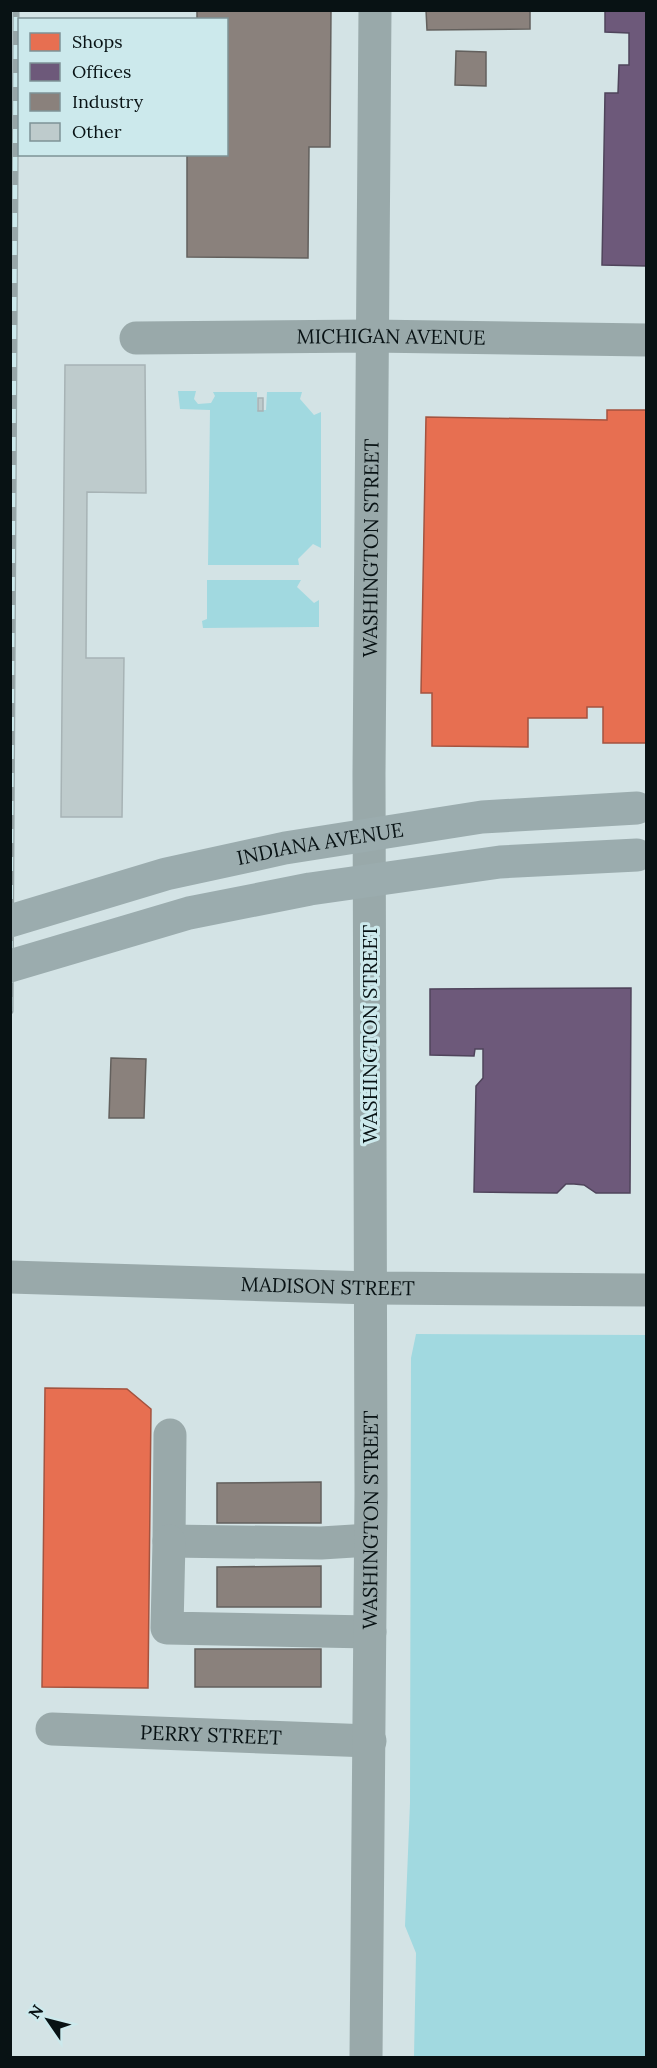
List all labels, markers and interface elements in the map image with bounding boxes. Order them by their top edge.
legend [18,18,228,156]
text: Shops [72,30,123,53]
text: Offices [72,60,131,83]
text: Industry [72,90,144,113]
text: Other [72,120,122,143]
street label: MICHIGAN AVENUE [296,323,486,350]
street label: WASHINGTON STREET [357,438,384,658]
street label: INDIANA AVENUE [234,817,405,870]
street label: WASHINGTON STREET [357,924,382,1143]
street label: MADISON STREET [240,1271,415,1300]
street label: WASHINGTON STREET [357,1410,383,1630]
street label: PERRY STREET [140,1719,282,1750]
north arrow [18,1990,78,2050]
text: N [24,2001,47,2022]

